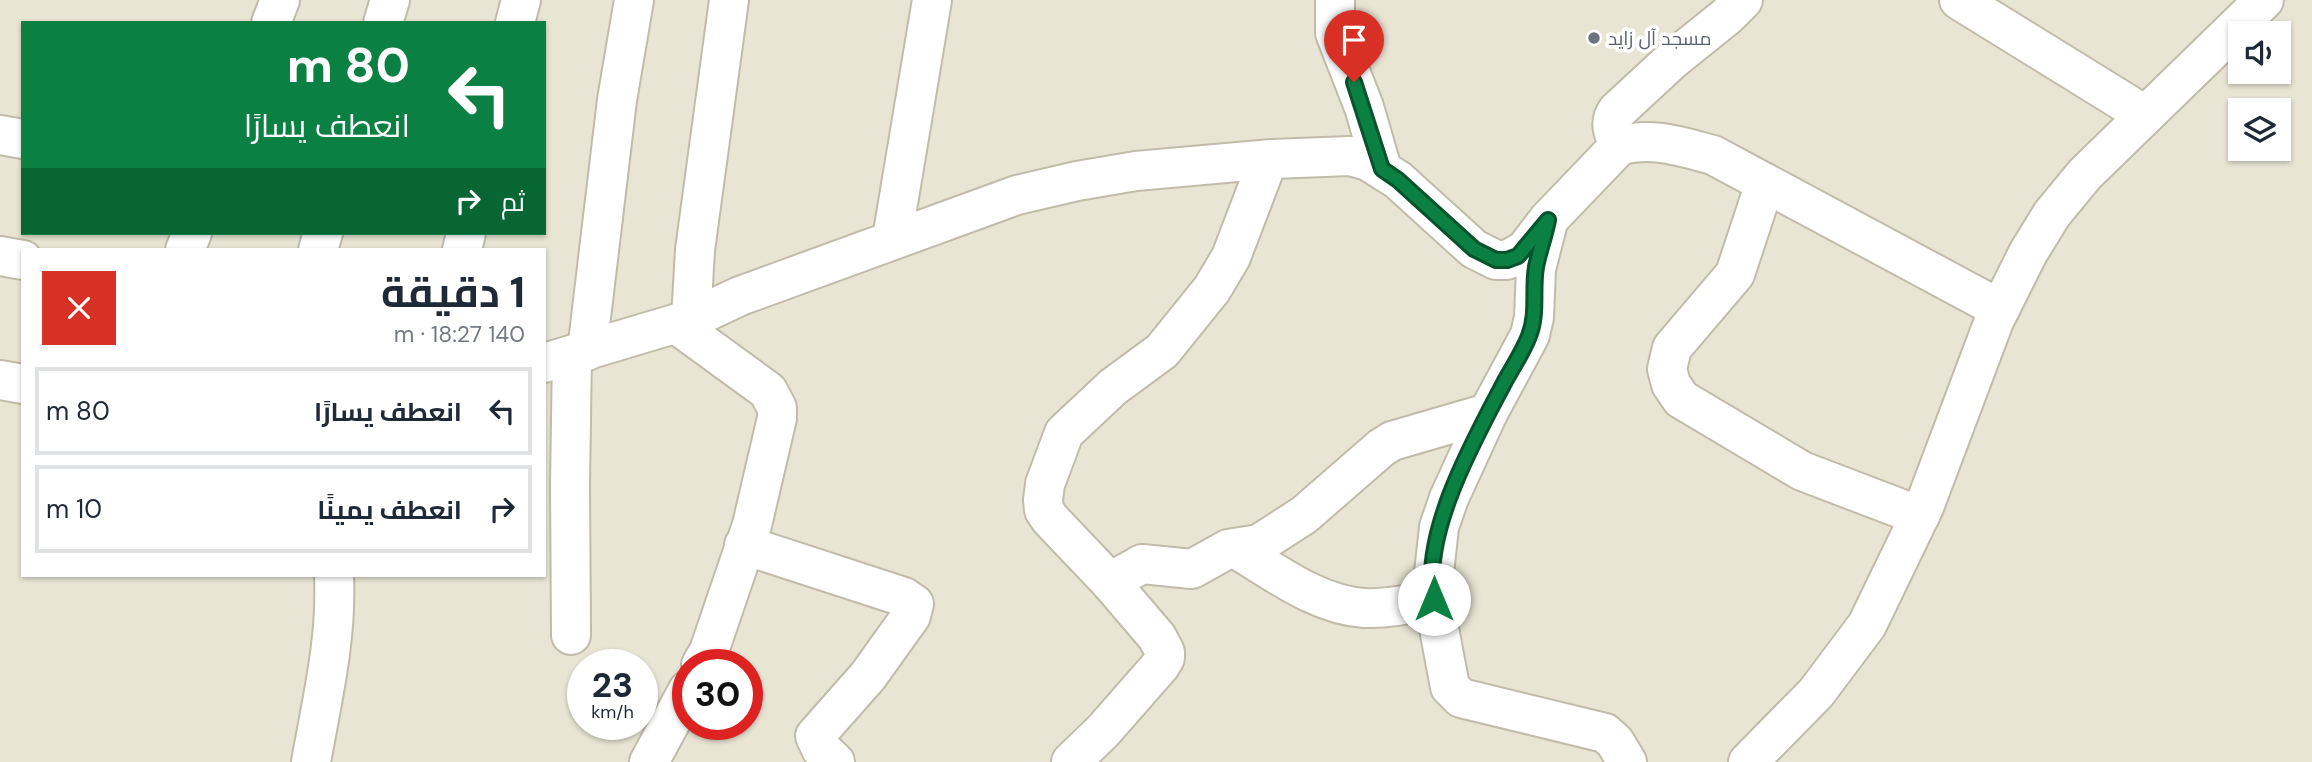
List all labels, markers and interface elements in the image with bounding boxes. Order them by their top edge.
pin [1324,10,1384,82]
icon: arrive [1335,21,1373,59]
map controls [2228,21,2291,161]
button: sound [2228,21,2291,84]
place label: مسجد آل زايد [1608,26,1711,51]
marker: مسجد آل زايد [1586,30,1602,46]
text: 80 m [287,33,410,97]
icon: left [434,49,525,140]
button: layers [2228,98,2291,161]
text: انعطف يسارًا [244,105,410,147]
icon: right [449,182,487,220]
text: ثم [501,185,525,219]
text: 1 دقيقة [381,265,525,320]
button: close [42,271,116,345]
text: 140 m · 18:27 [394,319,525,349]
icon: left [483,392,521,430]
text: 80 m [46,394,110,428]
text: انعطف يسارًا [314,395,462,429]
icon: right [483,490,521,528]
text: 10 m [46,492,102,526]
text: انعطف يمينًا [317,493,462,527]
position arrow [1397,562,1471,636]
speed limit sign: 30 [672,649,763,740]
text: 23 [592,662,633,708]
text: km/h [591,700,634,724]

